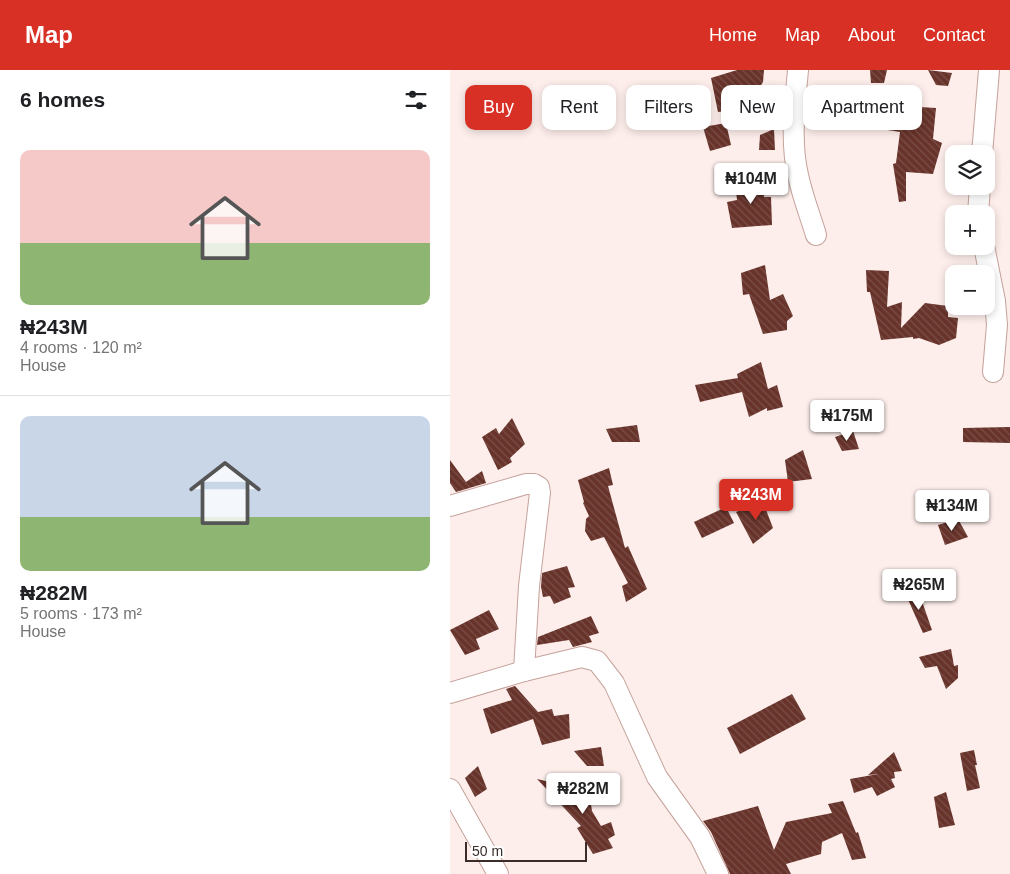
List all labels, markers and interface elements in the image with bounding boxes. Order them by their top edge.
text: Map [25,21,73,48]
text: Home [709,25,757,45]
text: Map [785,25,820,45]
text: About [848,25,895,45]
text: Contact [923,25,985,45]
chip: Buy [465,85,532,130]
chip: Rent [542,85,616,130]
chip: Filters [626,85,711,130]
chip: New [721,85,793,130]
chip: Apartment [803,85,922,130]
icon: filters [402,86,430,114]
text: 6 homes [20,88,105,111]
map controls [945,145,995,315]
button: layers [945,145,995,195]
pin: ₦104M [716,162,786,205]
text: ₦104M [725,170,777,187]
icon: home [180,183,270,273]
button: + [945,205,995,255]
button: − [945,265,995,315]
text: ₦243M [20,315,88,338]
text: 4 rooms · 120 m² [20,339,142,356]
text: House [20,357,66,374]
pin: ₦175M [812,400,882,442]
text: ₦175M [821,407,873,424]
icon: home [180,448,270,538]
pin: ₦243M [721,478,791,521]
text: ₦243M [730,486,782,503]
pin: ₦134M [917,490,987,532]
text: ₦134M [926,497,978,514]
pin: ₦265M [884,568,954,611]
text: ₦265M [893,576,945,593]
text: ₦282M [20,581,88,604]
text: 5 rooms · 173 m² [20,605,142,622]
text: House [20,623,66,640]
pin: ₦282M [548,772,618,815]
text: ₦282M [557,780,609,797]
scale bar [465,839,588,862]
text: 50 m [472,843,503,859]

